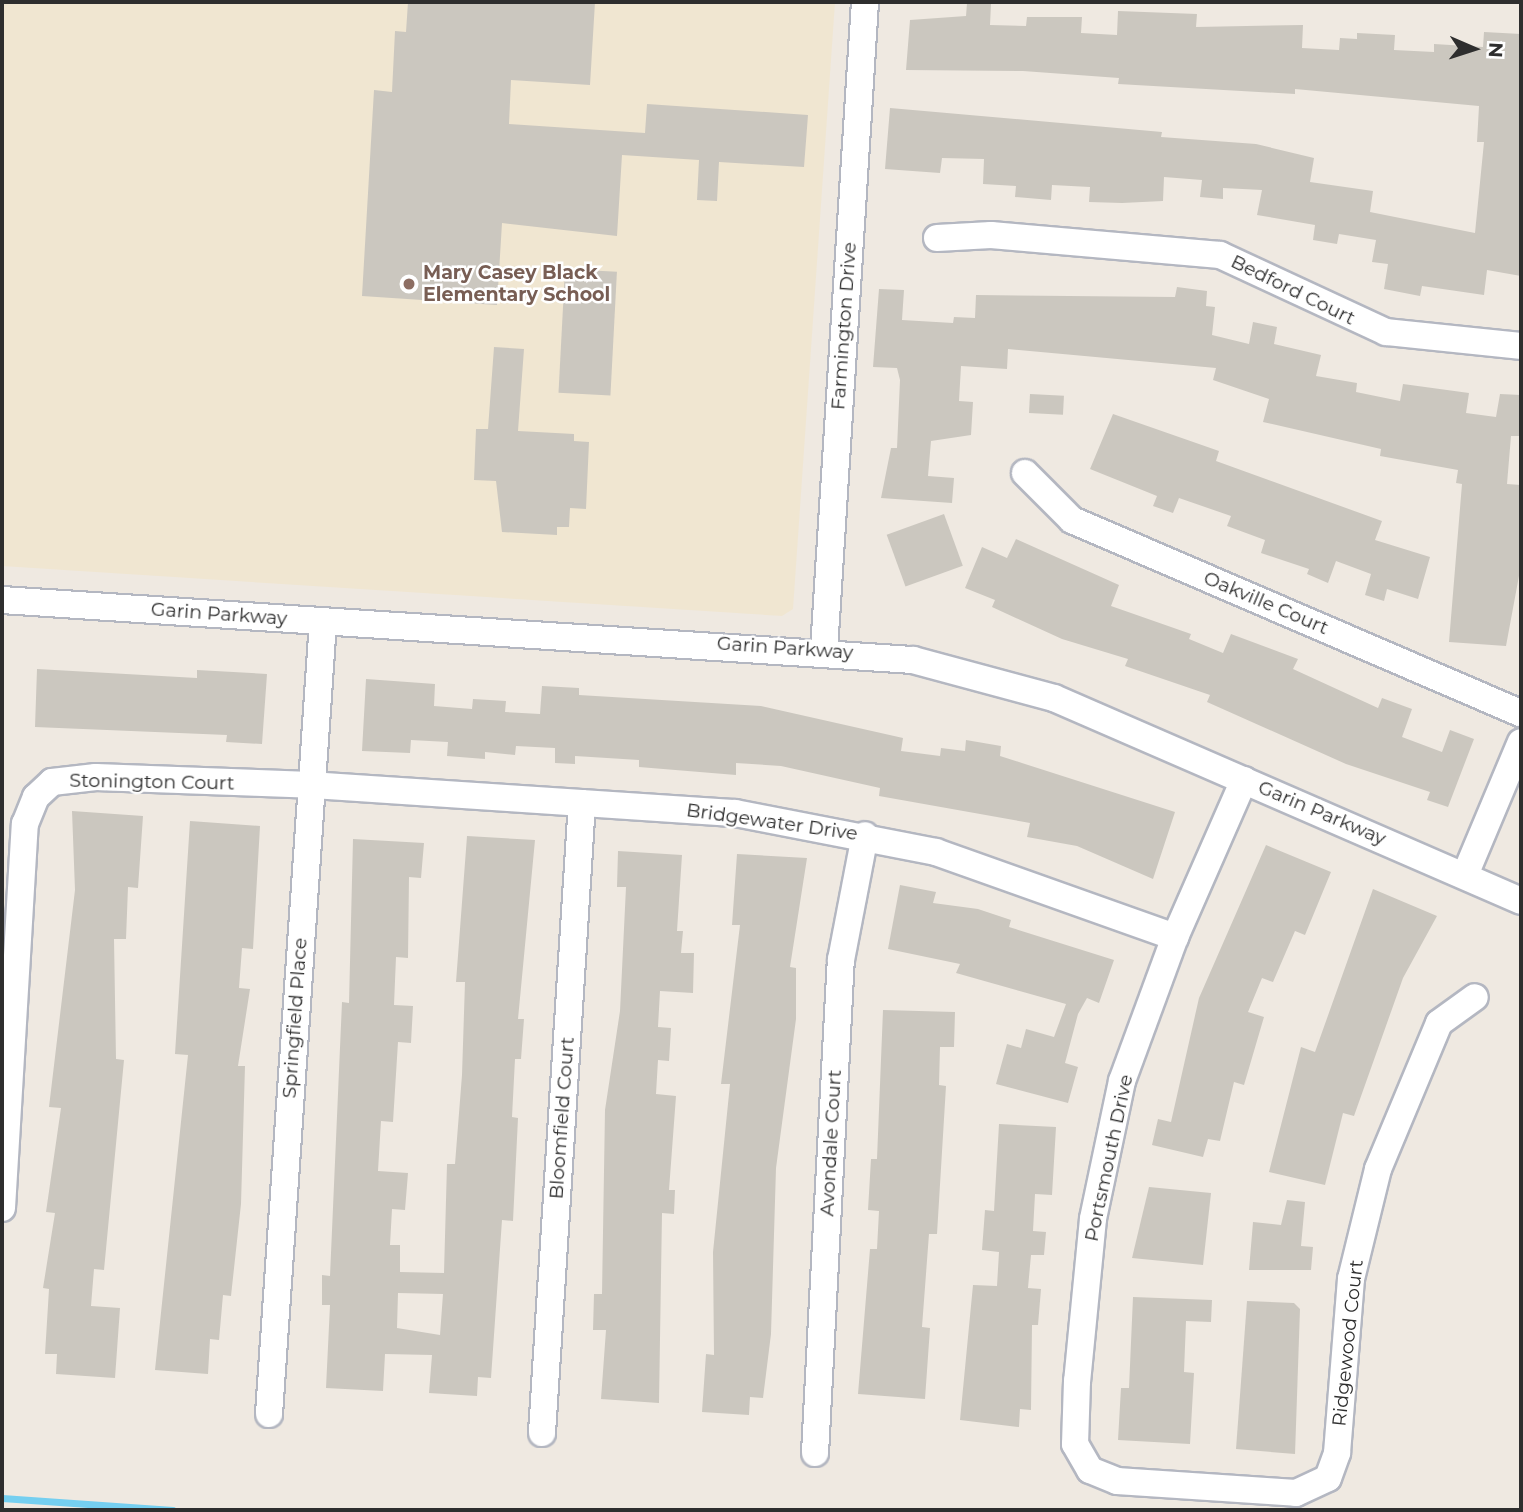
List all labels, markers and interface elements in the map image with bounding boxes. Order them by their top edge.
north arrow [1439,14,1509,84]
text: N [1484,42,1507,58]
street label: Farmington Drive [827,241,861,411]
street label: Bedford Court [1227,250,1359,330]
place label: Mary Casey Black Elementary School [423,262,610,306]
marker: Mary Casey Black Elementary School [401,276,417,292]
street label: Oakville Court [1200,566,1332,640]
street label: Garin Parkway [150,598,288,630]
street label: Garin Parkway [716,632,854,664]
street label: Stonington Court [69,769,235,795]
street label: Garin Parkway [1255,776,1389,850]
street label: Bridgewater Drive [685,799,859,845]
street label: Springfield Place [278,937,312,1099]
street label: Bloomfield Court [545,1036,579,1200]
street label: Avondale Court [816,1069,846,1217]
street label: Portsmouth Drive [1080,1072,1138,1244]
street label: Ridgewood Court [1328,1259,1368,1427]

